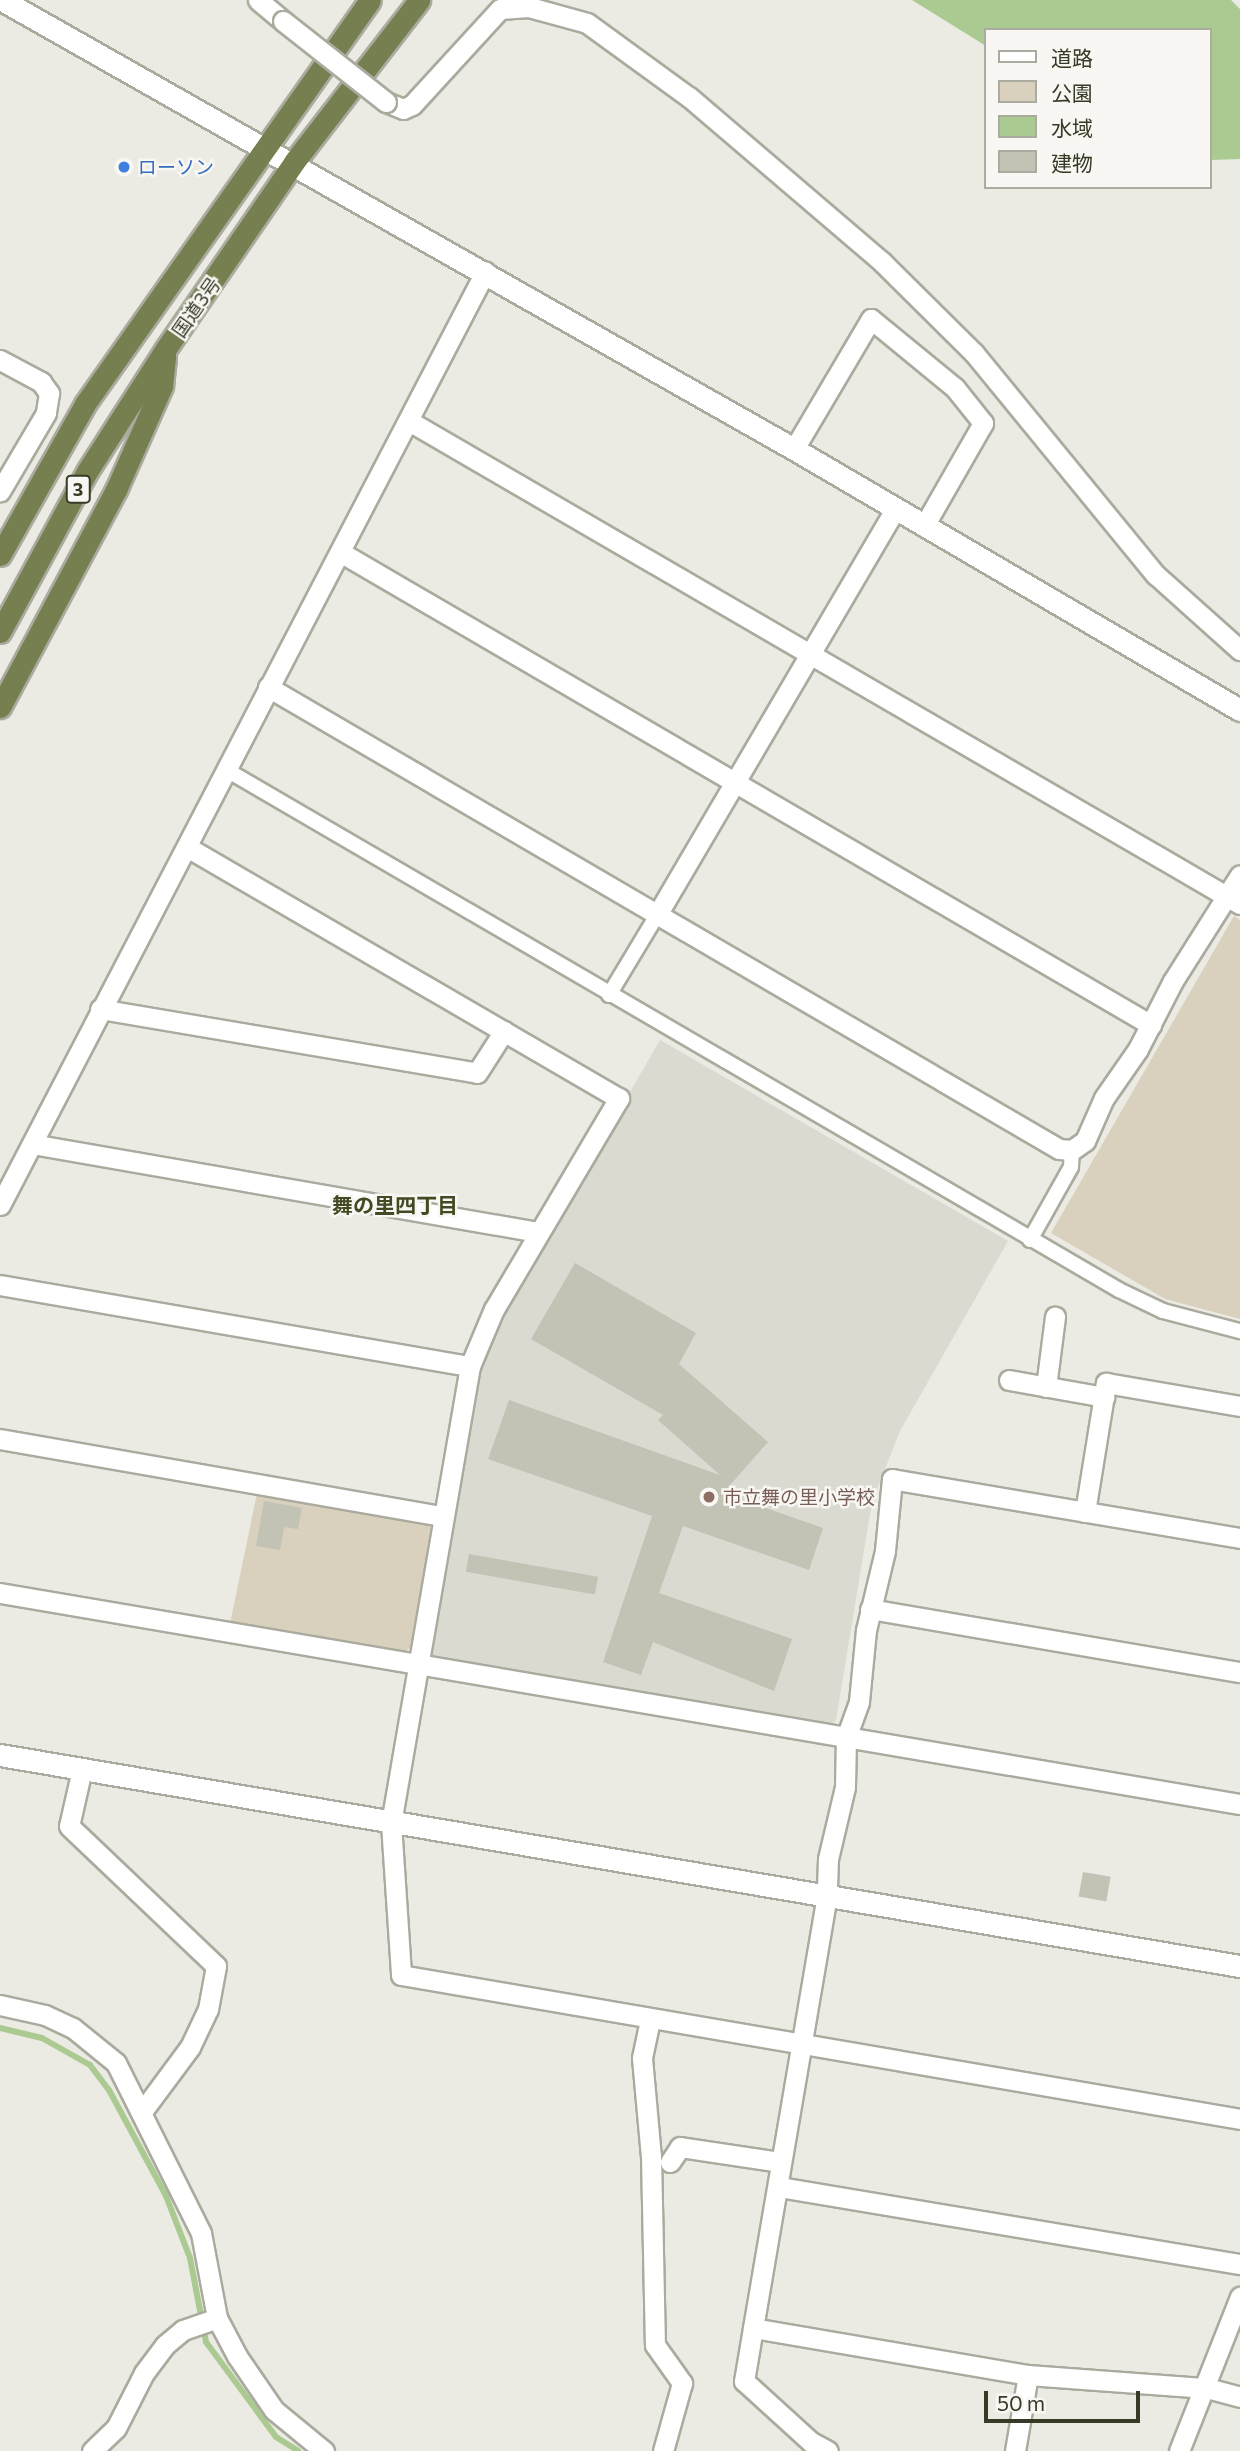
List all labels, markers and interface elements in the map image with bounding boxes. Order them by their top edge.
legend [984,28,1212,189]
text: 道路 [1051,45,1093,70]
text: 公園 [1051,80,1093,105]
text: 水域 [1051,115,1093,140]
text: 建物 [1051,150,1093,175]
place label: ローソン [138,156,214,178]
marker: ローソン [116,159,132,175]
street label: 国道3号 [167,273,225,341]
road number: 3 [66,475,90,504]
district label: 舞の里四丁目 [332,1192,458,1218]
place label: 市立舞の里小学校 [723,1486,875,1508]
marker: 市立舞の里小学校 [701,1489,717,1505]
scale bar [988,2378,1144,2422]
text: 50 m [997,2390,1045,2415]

